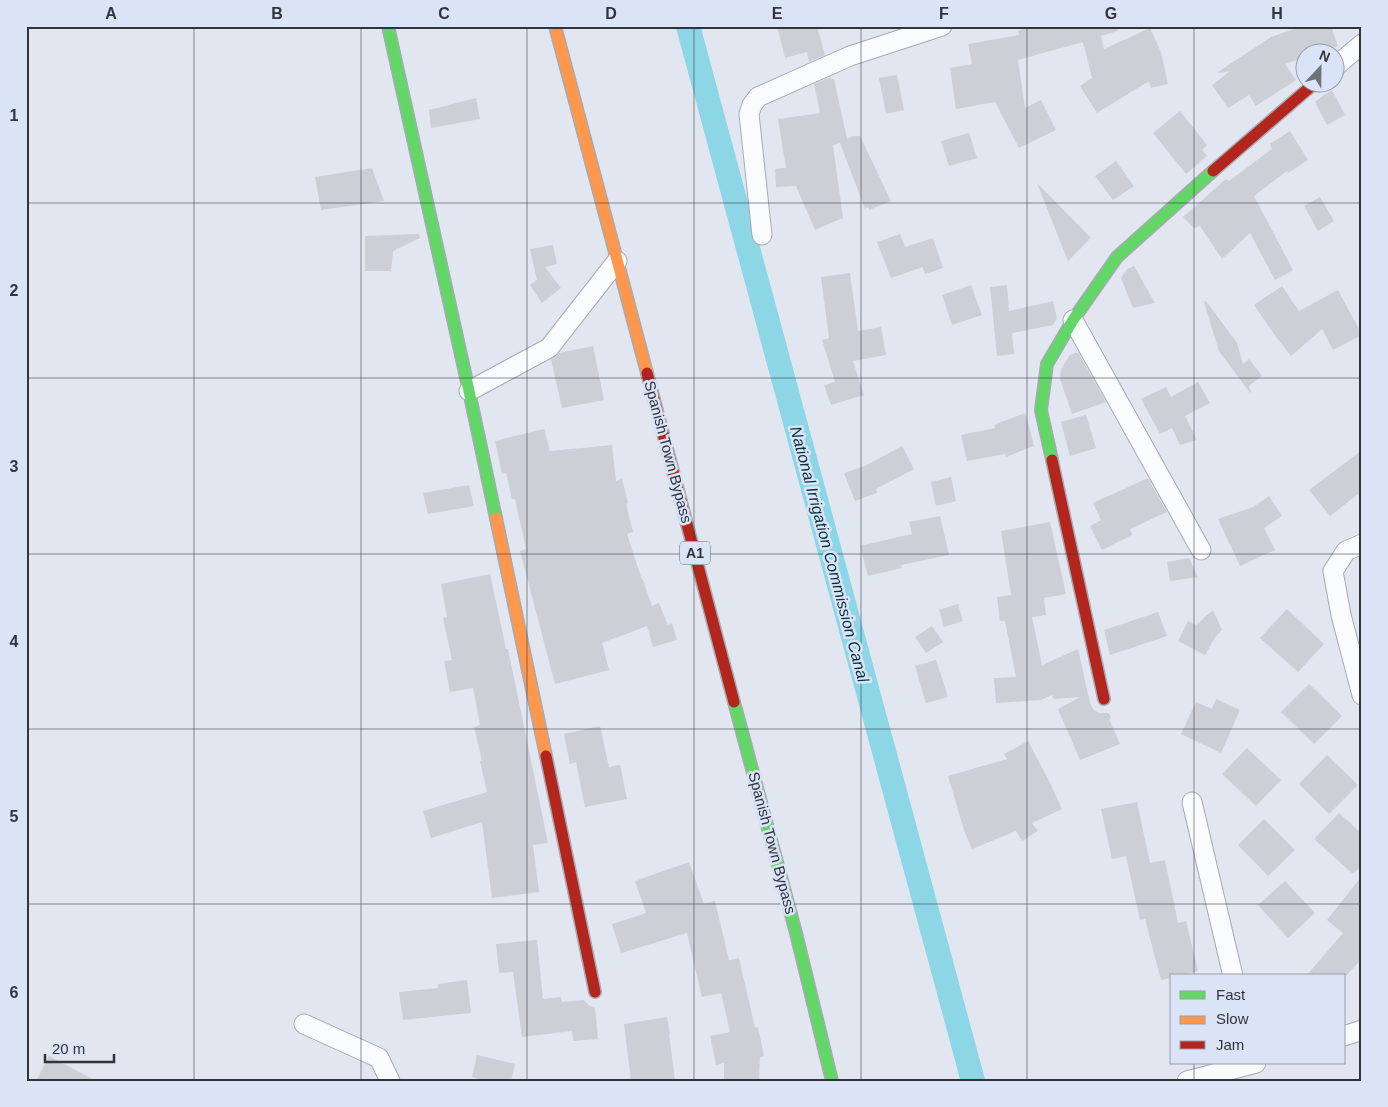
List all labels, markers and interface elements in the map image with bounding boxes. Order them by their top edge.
text: A [105,5,117,22]
text: B [271,5,283,22]
text: C [438,5,450,22]
text: D [605,5,617,22]
text: E [772,5,783,22]
text: F [939,5,949,22]
text: G [1105,5,1117,22]
text: H [1271,5,1283,22]
north arrow [1296,42,1346,92]
text: N [1317,47,1333,65]
text: 1 [10,107,19,124]
text: 2 [10,282,19,299]
street label: Spanish Town Bypass [641,379,696,525]
water label: National Irrigation Commission Canal [787,424,872,684]
text: 3 [10,458,19,475]
road number: A1 [680,542,710,564]
text: 4 [10,633,19,650]
street label: Spanish Town Bypass [745,770,800,916]
text: 5 [10,808,19,825]
legend [1170,974,1346,1064]
text: 6 [10,984,19,1001]
text: Fast [1216,986,1246,1003]
text: Slow [1216,1010,1249,1027]
scale bar [45,1032,114,1064]
text: Jam [1216,1036,1244,1053]
text: 20 m [52,1040,85,1057]

